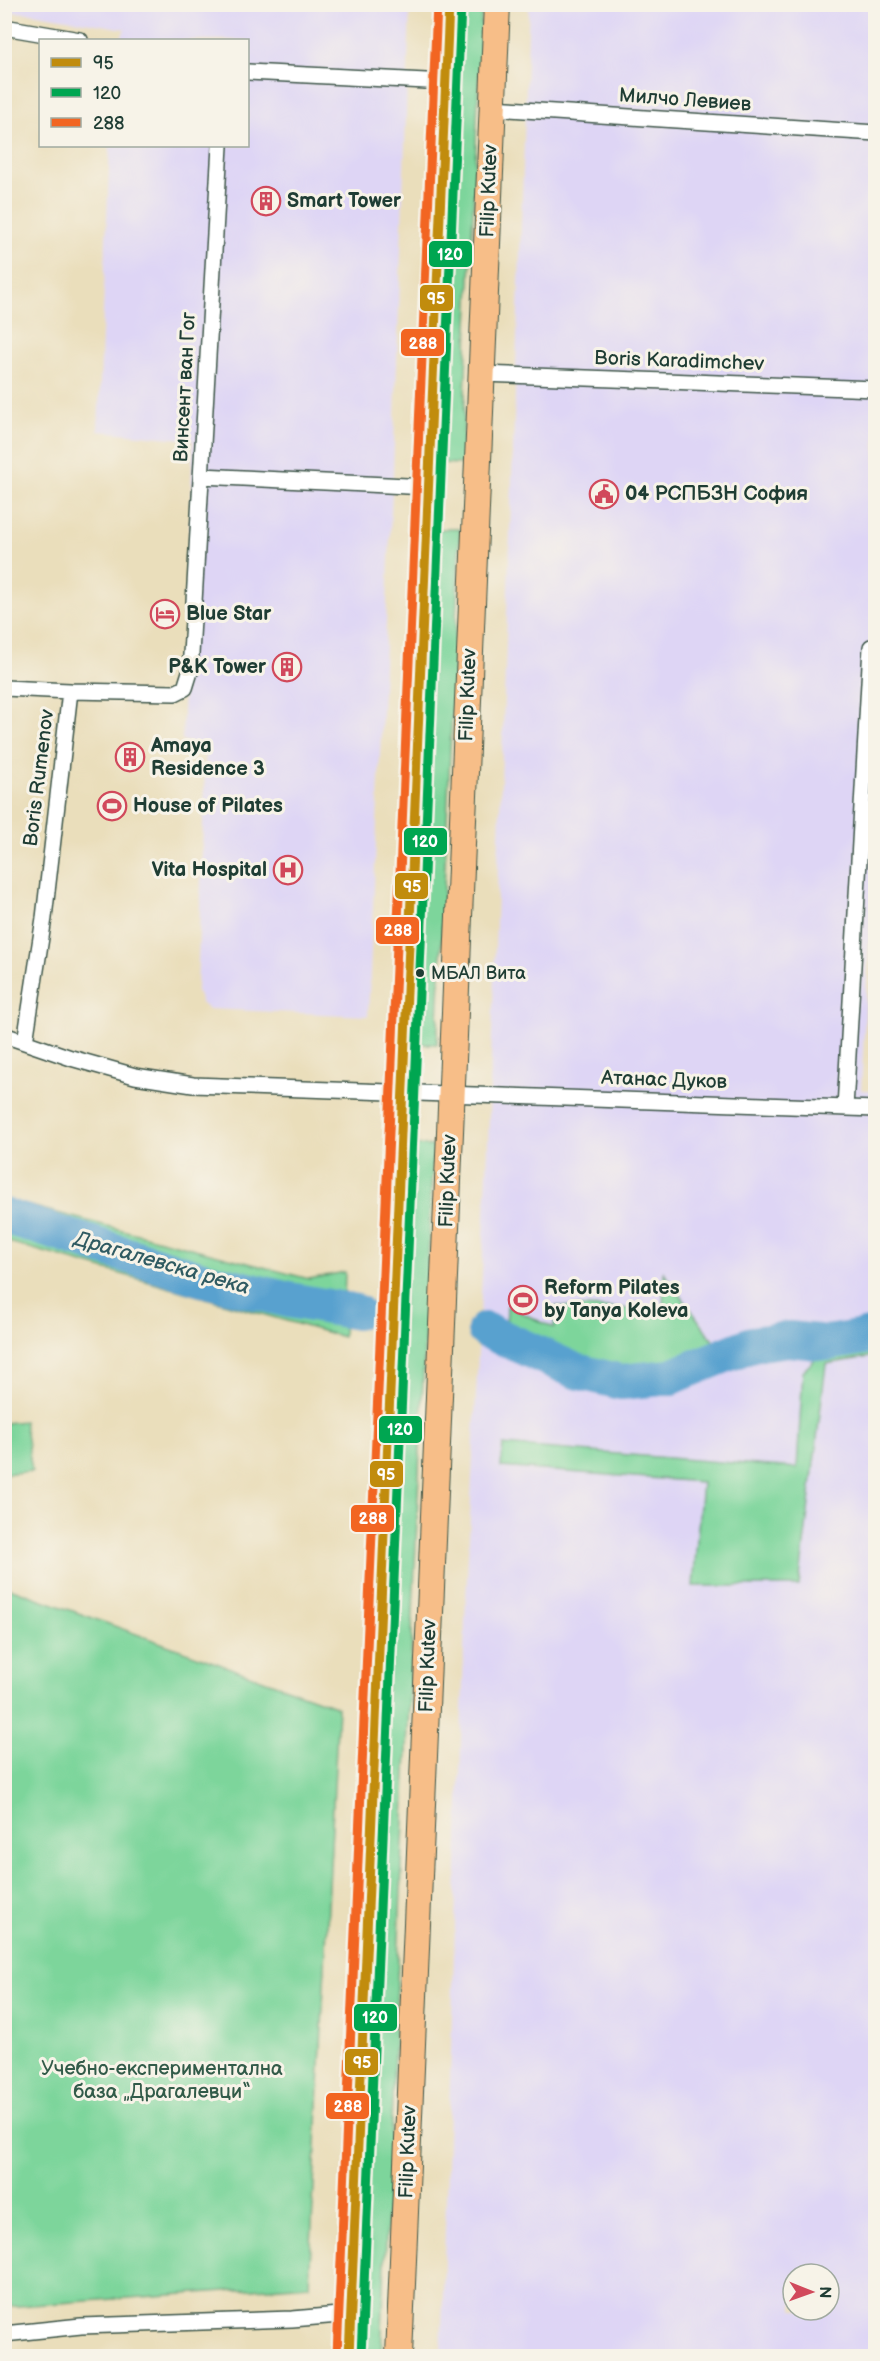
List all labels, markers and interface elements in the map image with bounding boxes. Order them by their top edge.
legend [39,39,249,147]
text: 95 [93,53,114,74]
text: 120 [93,83,121,104]
street label: Милчо Левиев [618,83,752,117]
text: 288 [93,113,125,134]
street label: Filip Kutev [475,144,503,238]
building icon: Smart Tower [250,185,282,217]
place label: Smart Tower [287,189,402,213]
line badge: 120 [428,240,473,268]
text: 120 [437,246,463,265]
line badge: 95 [419,284,454,312]
text: 95 [427,290,445,309]
street label: Винсент ван Гог [169,311,201,463]
line badge: 288 [400,328,445,357]
text: 288 [409,335,437,354]
street label: Boris Karadimchev [594,346,765,376]
public building icon: 04 РСПБЗН София [588,478,620,510]
place label: 04 РСПБЗН София [625,482,808,506]
hotel icon: Blue Star [149,598,181,630]
place label: Blue Star [186,602,272,626]
street label: Filip Kutev [454,648,482,742]
building icon: P&K Tower [271,651,303,683]
place label: P&K Tower [168,655,267,679]
street label: Boris Rumenov [19,708,59,848]
place label: Amaya Residence 3 [150,734,265,781]
building icon: Amaya Residence 3 [114,741,146,773]
sports icon: House of Pilates [96,790,128,822]
place label: House of Pilates [133,794,283,818]
line badge: 120 [403,827,448,856]
text: 120 [412,833,438,852]
hospital icon: Vita Hospital [272,854,304,886]
place label: Vita Hospital [151,858,267,882]
line badge: 95 [394,872,429,900]
text: 95 [403,878,421,897]
line badge: 288 [375,916,420,945]
text: 288 [384,922,412,941]
place label: МБАЛ Вита [431,963,526,984]
marker: МБАЛ Вита [414,967,426,979]
street label: Атанас Дуков [600,1066,728,1094]
street label: Filip Kutev [434,1134,462,1228]
water label: Драгалевска река [70,1225,253,1300]
place label: Reform Pilates by Tanya Koleva [544,1276,689,1323]
sports icon: Reform Pilates by Tanya Koleva [507,1284,539,1316]
line badge: 120 [378,1415,423,1444]
text: 120 [387,1421,413,1440]
line badge: 95 [369,1460,404,1488]
text: 95 [377,1466,395,1485]
line badge: 288 [350,1504,395,1533]
text: 288 [359,1510,387,1529]
street label: Filip Kutev [414,1619,442,1713]
line badge: 120 [353,2003,398,2032]
text: 120 [362,2009,388,2028]
line badge: 95 [344,2048,379,2076]
text: 95 [353,2054,371,2073]
park label: Учебно-експериментална база „Драгалевци“ [41,2057,283,2104]
line badge: 288 [325,2092,370,2120]
text: 288 [334,2098,362,2117]
street label: Filip Kutev [394,2105,422,2199]
north arrow [781,2262,841,2322]
text: N [815,2286,834,2298]

